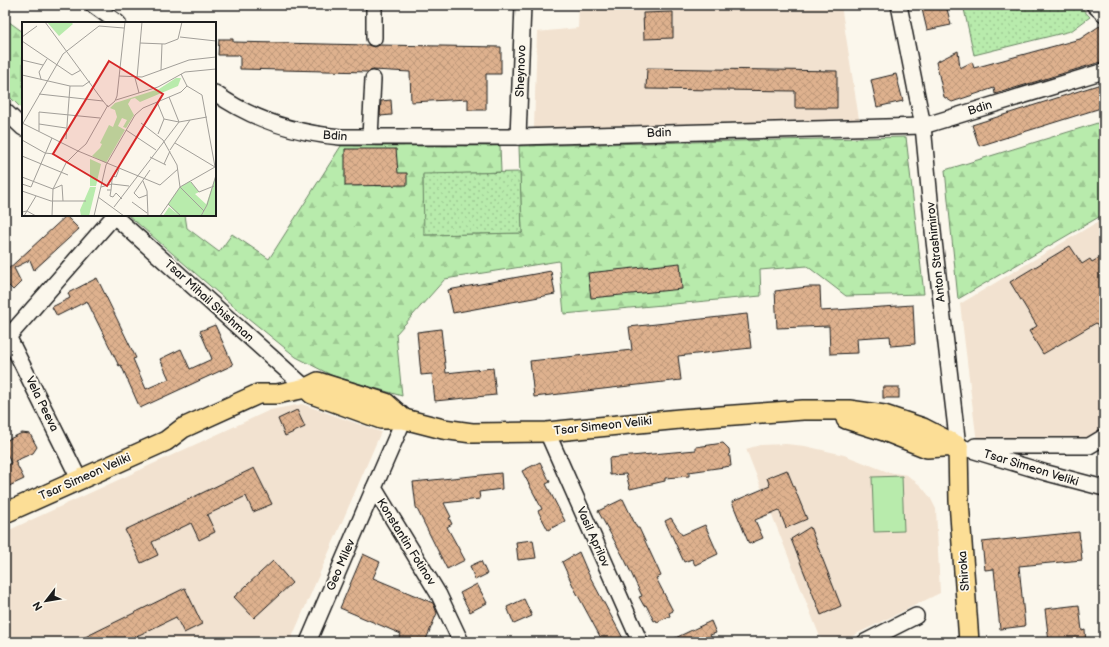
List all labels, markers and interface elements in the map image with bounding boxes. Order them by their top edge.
inset map [22,22,216,216]
street label: Sheynovo [513,44,529,97]
street label: Bdin [966,97,994,119]
street label: Bdin [646,125,672,141]
street label: Bdin [322,128,348,144]
street label: Anton Strashimirov [923,201,949,303]
street label: Tsar Mihail Shishman [161,257,257,345]
street label: Vela Peeva [22,374,62,434]
street label: Tsar Simeon Veliki [553,413,653,439]
street label: Tsar Simeon Veliki [982,446,1081,490]
street label: Tsar Simeon Veliki [37,450,133,504]
street label: Konstantin Fotinov [373,496,439,588]
street label: Vasil Aprilov [573,505,613,570]
street label: Geo Milev [323,537,359,593]
street label: Shiroka [955,550,973,592]
north arrow [26,581,66,621]
text: N [30,599,46,613]

